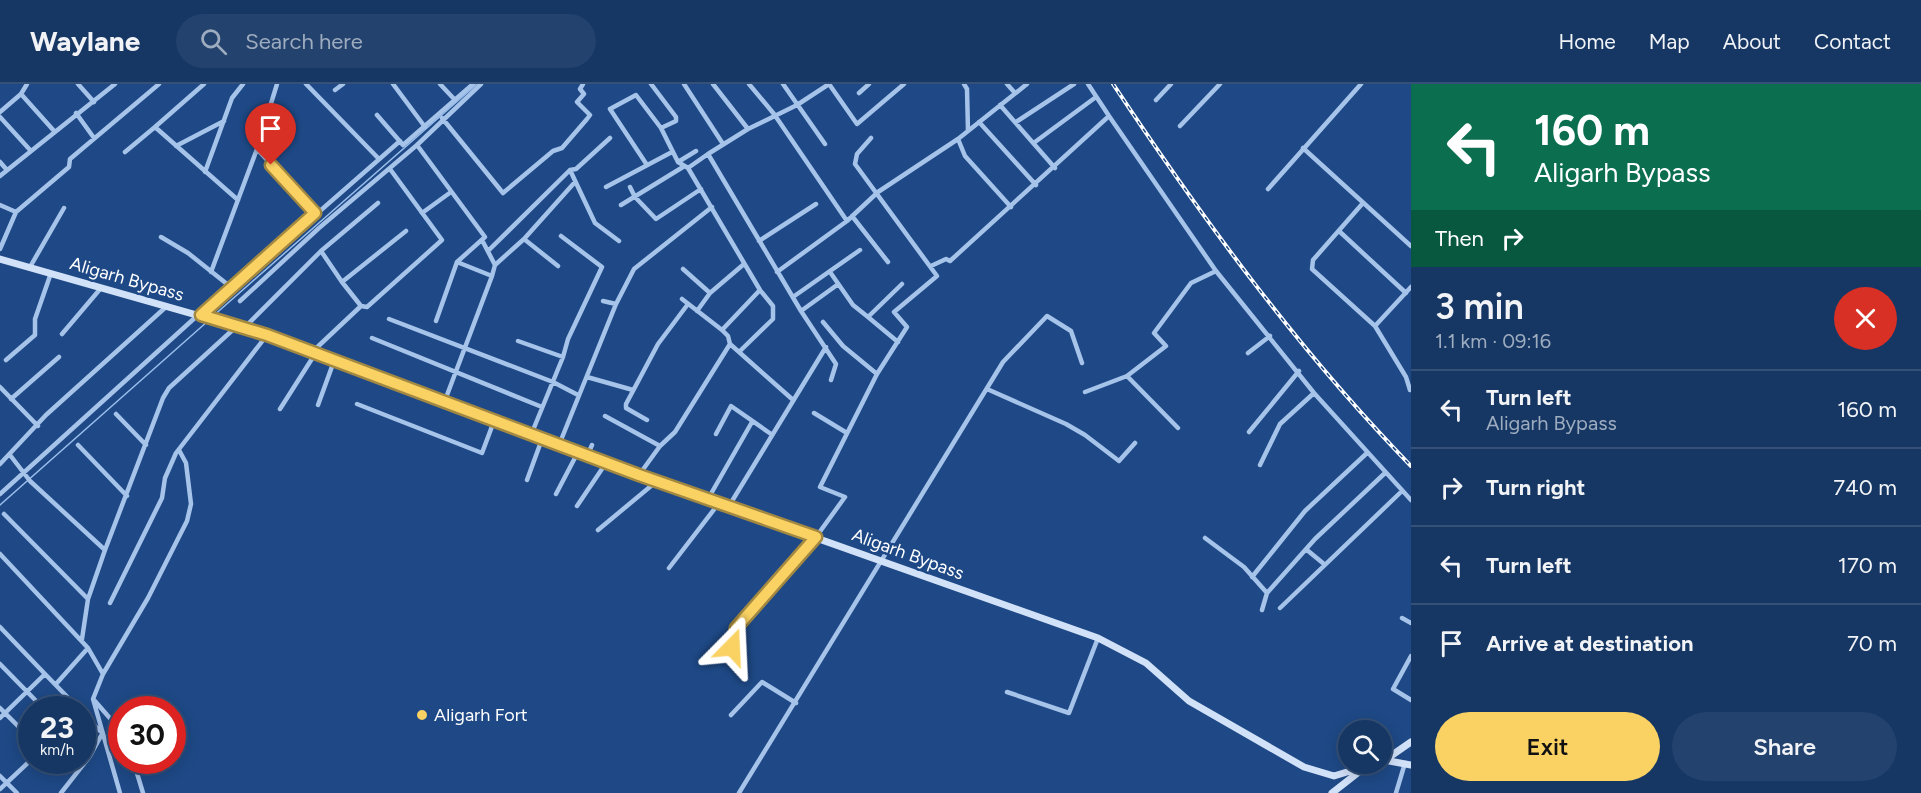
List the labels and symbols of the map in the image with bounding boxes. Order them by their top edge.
pin [245,103,296,165]
street label: Aligarh Bypass [67,252,187,306]
street label: Aligarh Bypass [849,524,967,584]
position arrow [700,615,764,679]
speed limit sign: 30 [108,696,186,774]
place label: Aligarh Fort [434,704,528,726]
marker: Aligarh Fort [415,708,429,722]

